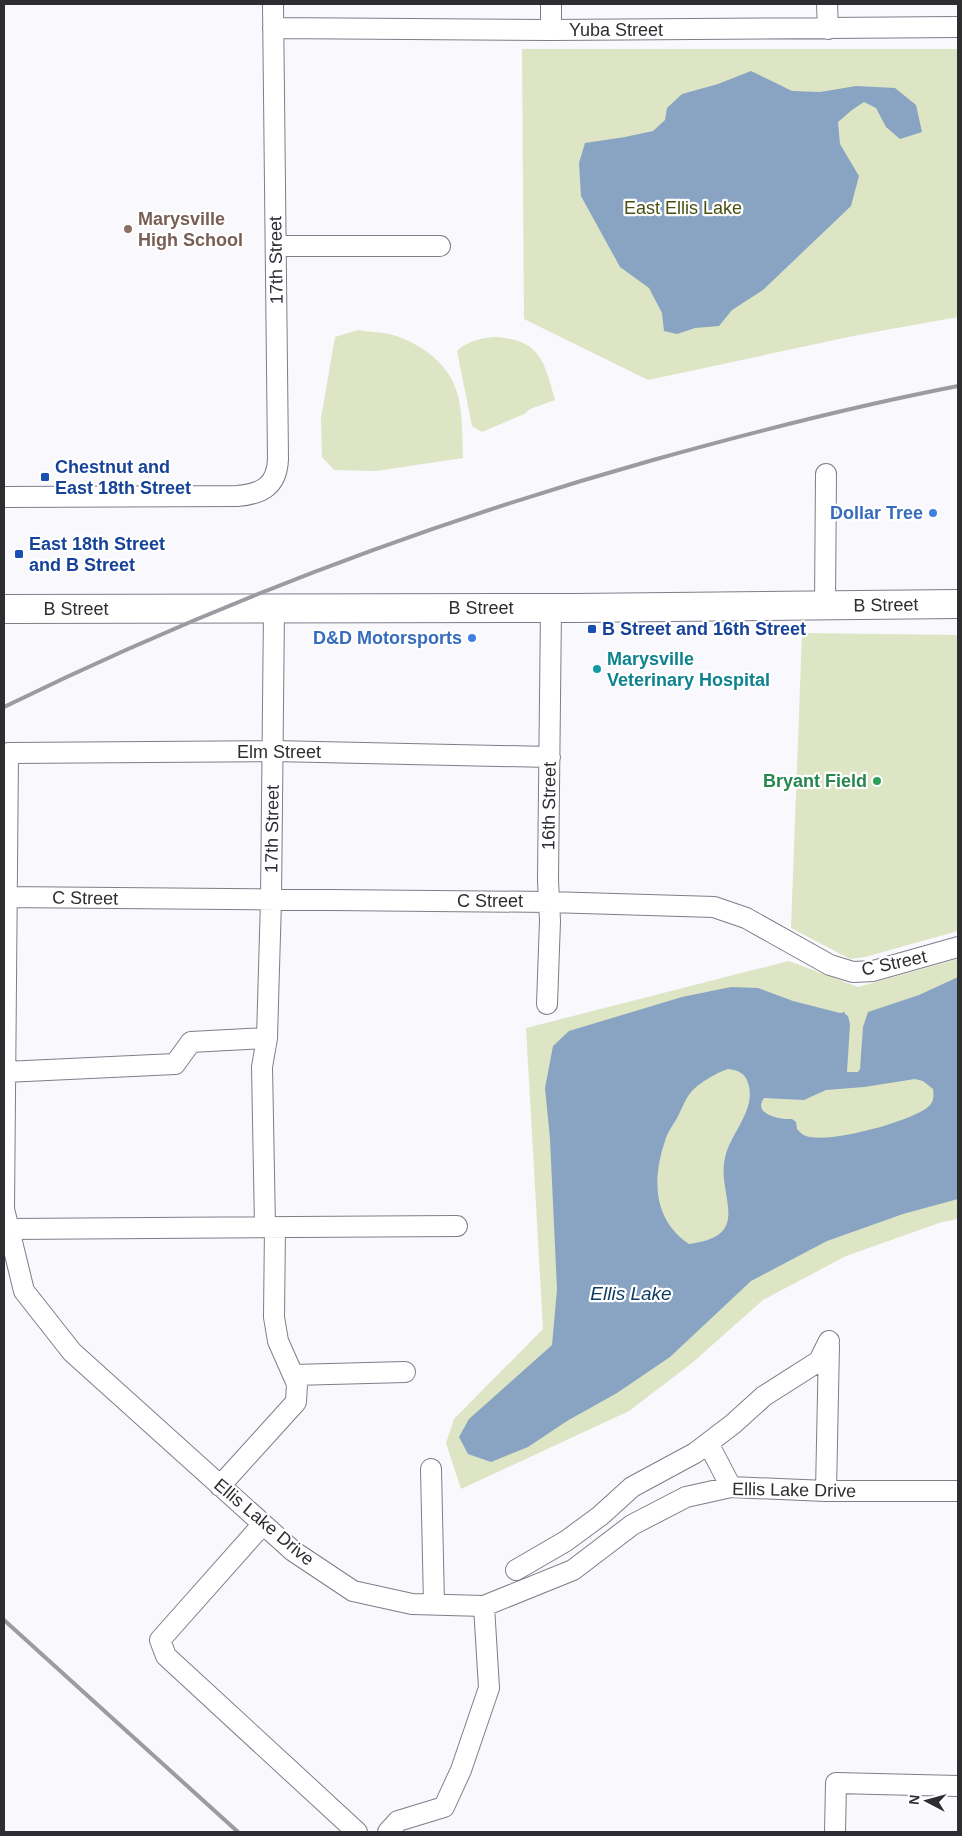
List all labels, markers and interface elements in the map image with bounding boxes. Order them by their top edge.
street label: Yuba Street [569,20,663,40]
park label: East Ellis Lake [624,198,742,218]
place label: Marysville High School [138,209,243,250]
street label: 17th Street [265,216,287,304]
marker: Marysville High School [122,223,134,235]
place label: Chestnut and East 18th Street [55,457,191,498]
marker: Chestnut and East 18th Street [39,471,51,483]
place label: Dollar Tree [830,503,923,523]
marker: Dollar Tree [927,507,939,519]
place label: East 18th Street and B Street [29,534,165,575]
marker: East 18th Street and B Street [13,548,25,560]
street label: B Street [853,594,919,616]
street label: B Street [448,598,514,618]
street label: B Street [43,599,109,619]
place label: B Street and 16th Street [602,619,806,639]
marker: B Street and 16th Street [586,623,598,635]
place label: D&D Motorsports [313,628,462,648]
marker: D&D Motorsports [466,632,478,644]
place label: Marysville Veterinary Hospital [607,649,770,690]
marker: Marysville Veterinary Hospital [591,663,603,675]
street label: Elm Street [237,742,321,762]
street label: 16th Street [538,762,560,850]
place label: Bryant Field [763,771,867,791]
marker: Bryant Field [871,775,883,787]
street label: 17th Street [261,785,283,873]
street label: C Street [52,887,118,909]
street label: C Street [457,891,523,911]
street label: C Street [860,946,928,980]
water label: Ellis Lake [590,1283,672,1304]
street label: Ellis Lake Drive [210,1474,318,1570]
street label: Ellis Lake Drive [732,1479,856,1501]
north arrow [902,1776,952,1826]
text: N [906,1794,923,1806]

